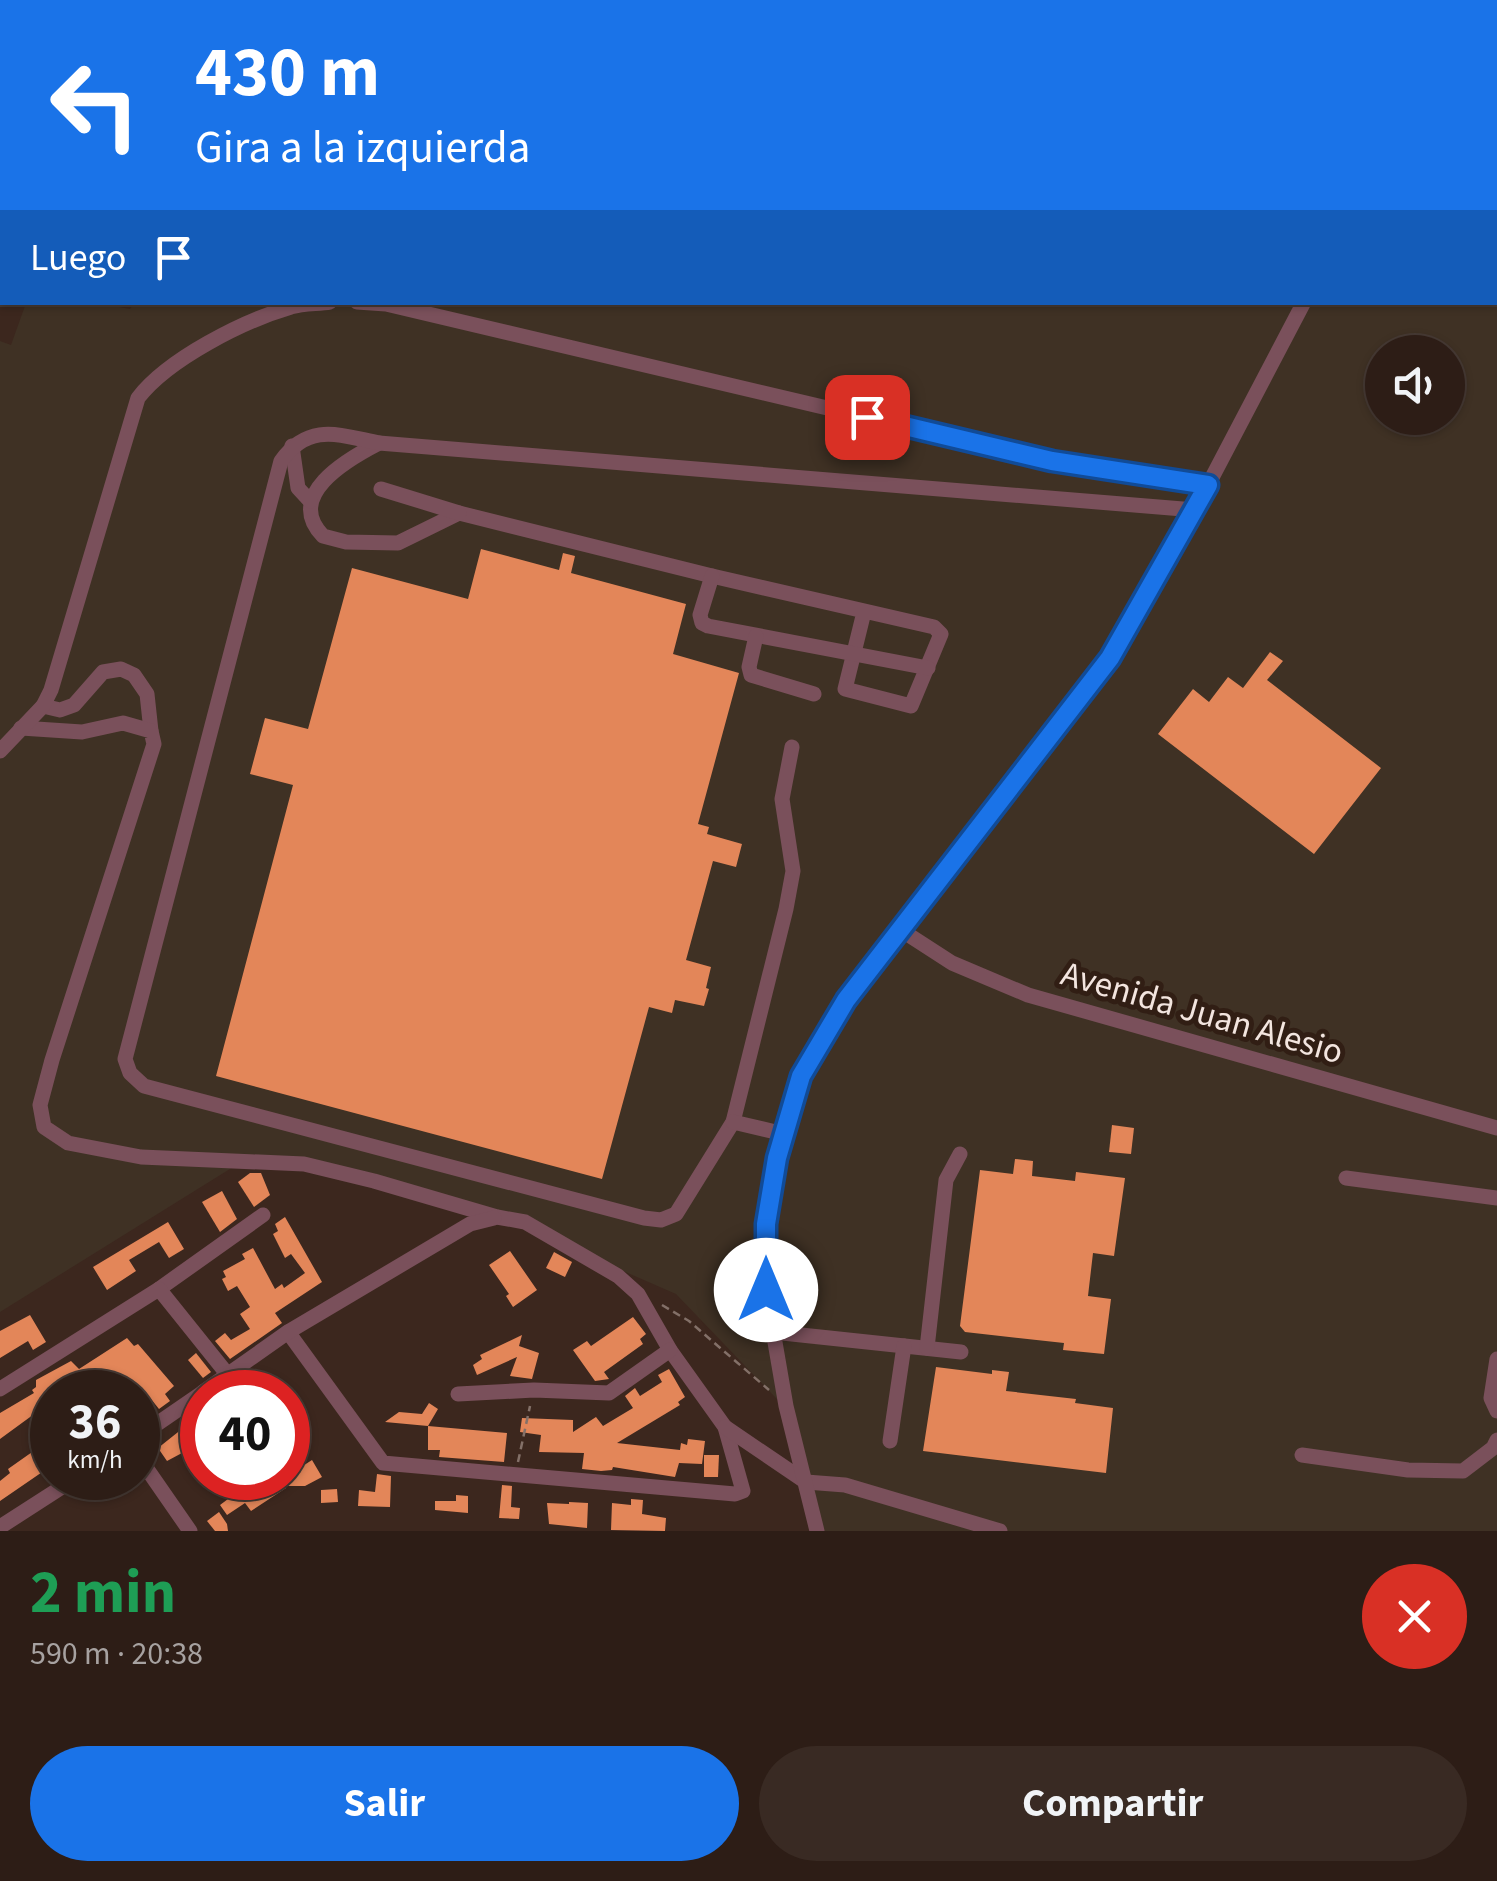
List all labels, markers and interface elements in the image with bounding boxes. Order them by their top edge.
text: 430 m [195,23,380,123]
icon: left [30,40,160,170]
text: Gira a la izquierda [195,116,530,180]
icon: arrive [146,230,201,285]
text: Luego [30,231,126,285]
map controls [1365,335,1465,435]
button: sound [1365,335,1465,435]
pin [825,375,910,460]
icon: arrive [840,390,895,445]
street label: Avenida Juan Alesio [1055,949,1349,1077]
position arrow [714,1238,818,1342]
speed limit sign: 40 [180,1370,310,1500]
text: 36 [69,1387,121,1458]
text: km/h [67,1442,123,1478]
text: 2 min [30,1551,176,1636]
button: close [1362,1564,1467,1669]
text: 590 m · 20:38 [30,1631,203,1677]
button: Salir [30,1746,739,1861]
button: Compartir [759,1746,1467,1861]

